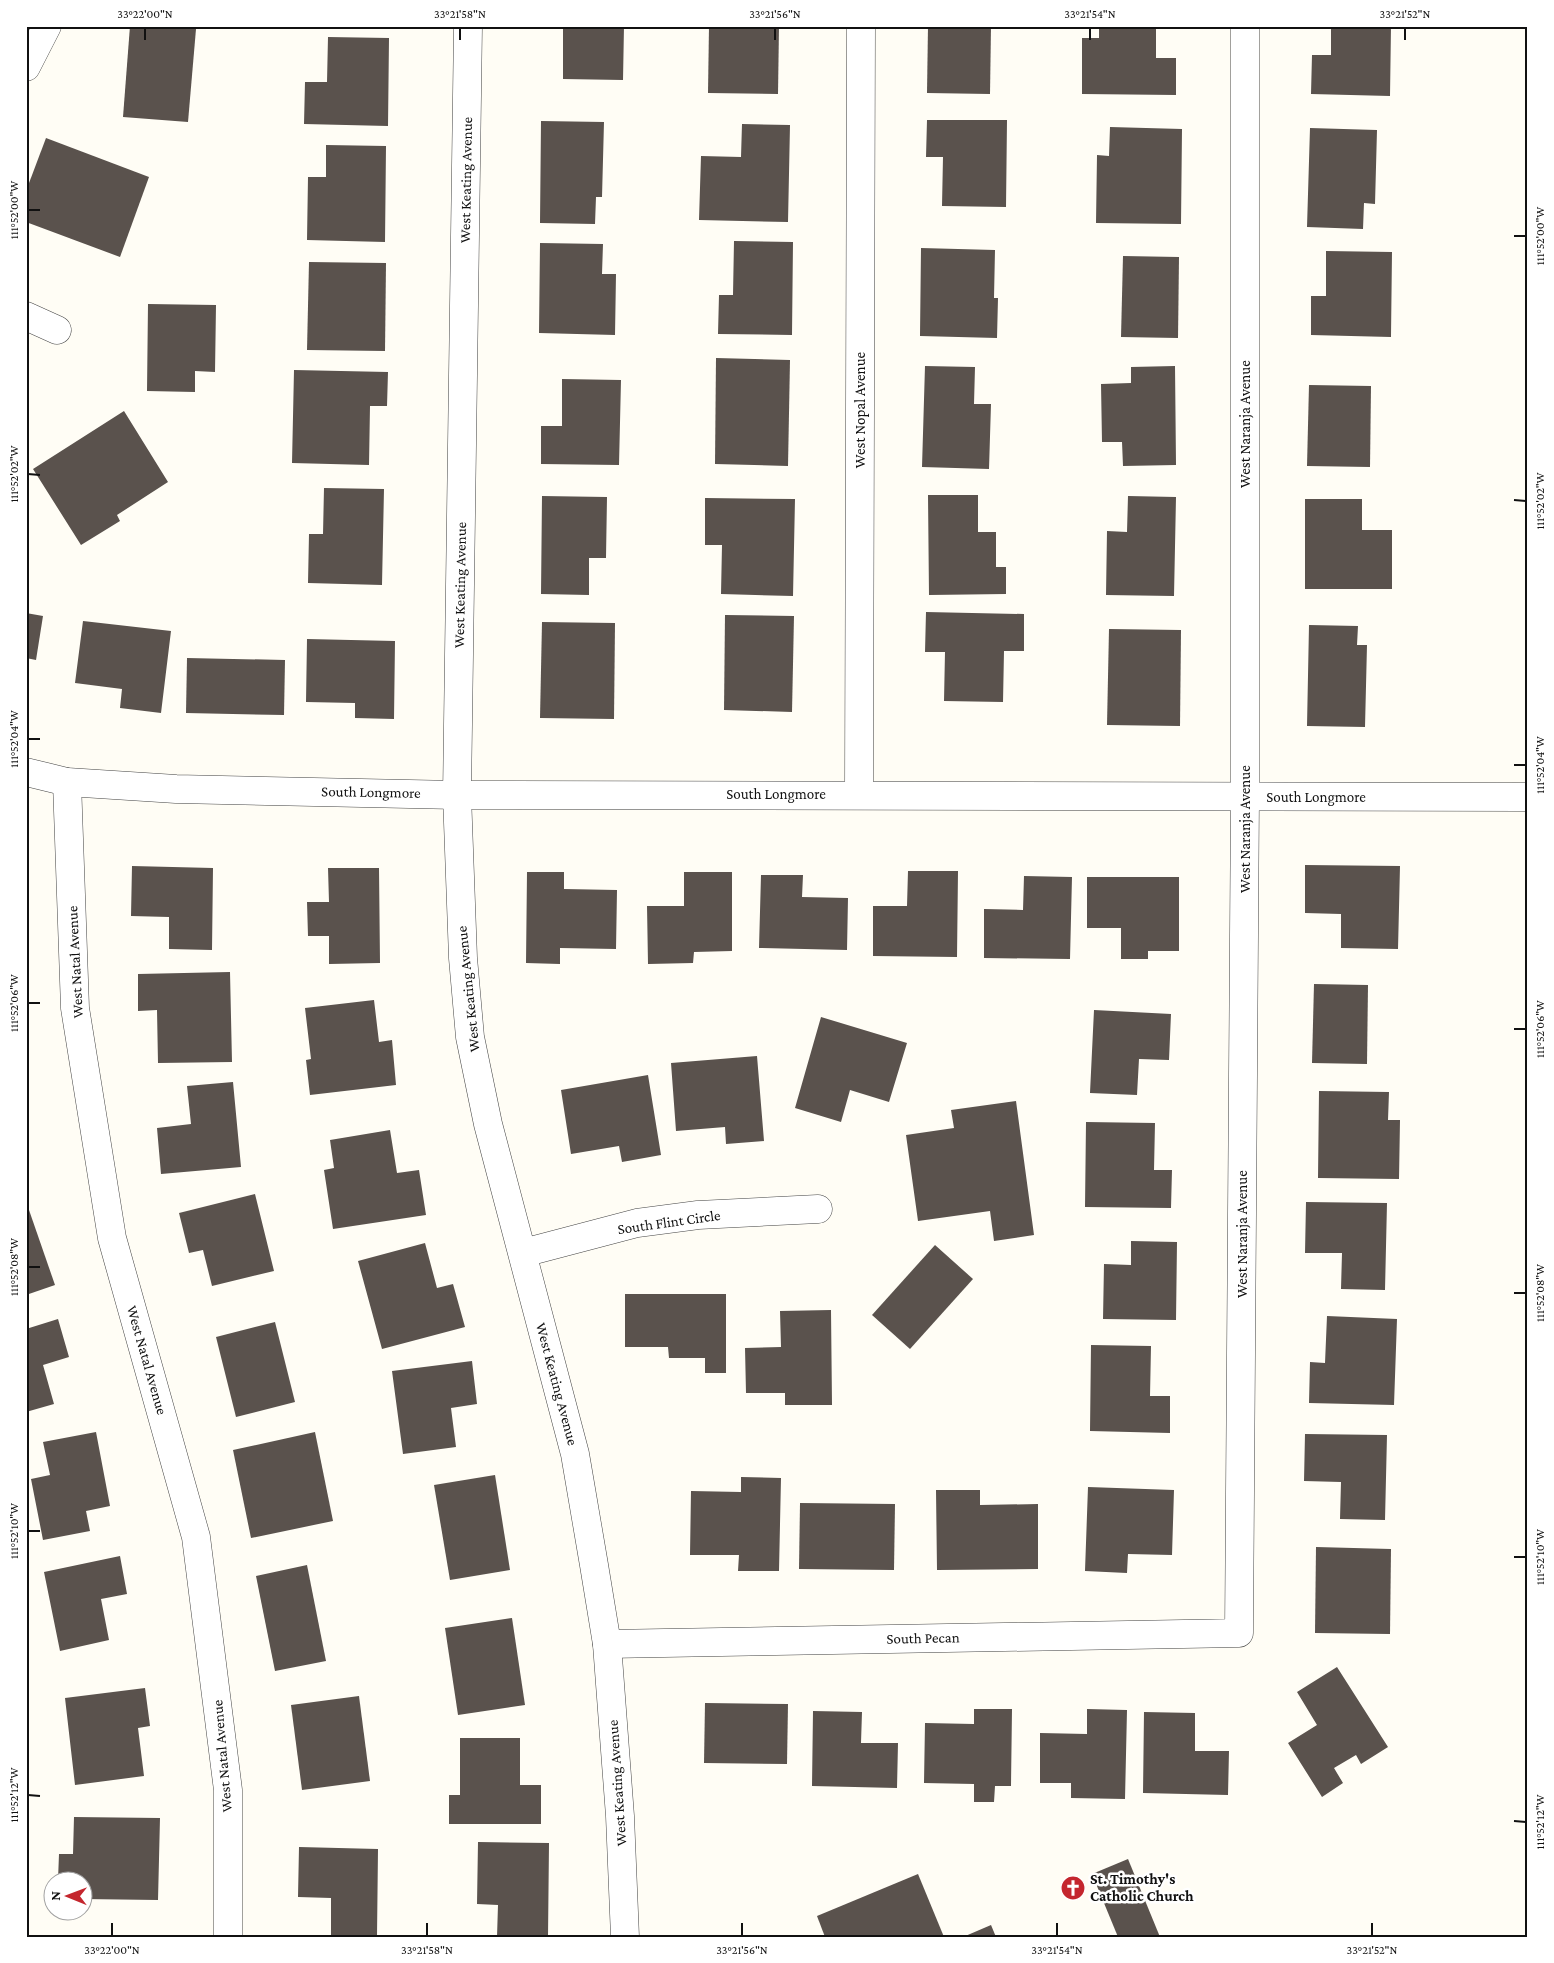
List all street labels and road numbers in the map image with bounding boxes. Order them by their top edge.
street label: West Keating Avenue [457,116,476,243]
street label: West Nopal Avenue [852,351,869,468]
street label: West Naranja Avenue [1237,360,1254,488]
street label: West Keating Avenue [451,521,470,648]
street label: West Naranja Avenue [1237,765,1254,893]
street label: South Longmore [321,783,421,802]
street label: South Longmore [726,786,826,803]
street label: South Longmore [1266,789,1366,806]
street label: West Natal Avenue [64,905,86,1019]
street label: West Keating Avenue [453,925,484,1053]
street label: West Naranja Avenue [1234,1170,1251,1298]
street label: South Flint Circle [616,1207,722,1237]
street label: West Natal Avenue [124,1304,170,1417]
street label: West Keating Avenue [532,1321,581,1448]
street label: South Pecan [886,1629,960,1647]
street label: West Natal Avenue [209,1699,235,1813]
street label: West Keating Avenue [605,1719,630,1847]

